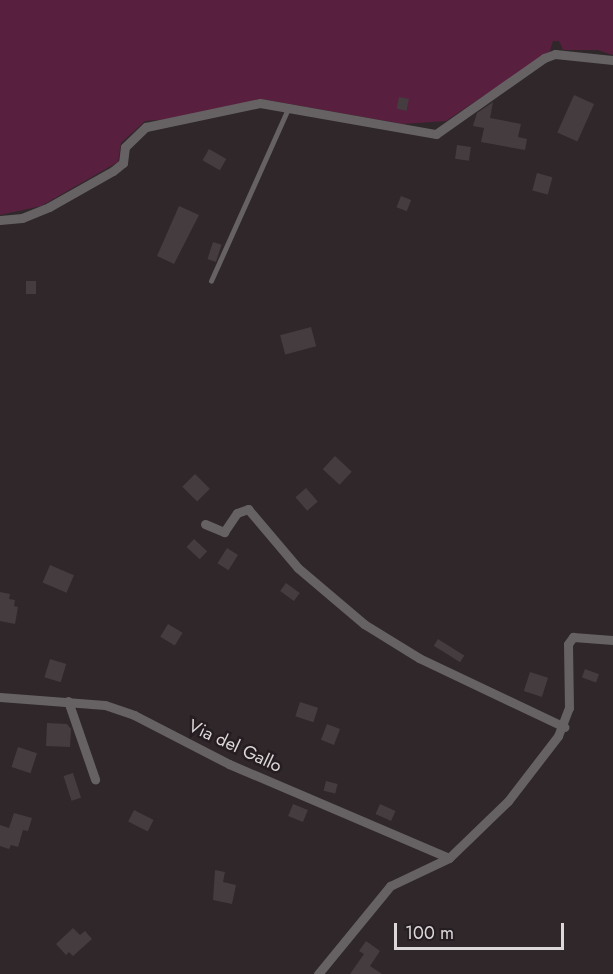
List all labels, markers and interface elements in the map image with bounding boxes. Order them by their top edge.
street label: Via del Gallo [185,715,285,777]
scale bar [397,911,566,949]
text: 100 m [405,920,454,946]

